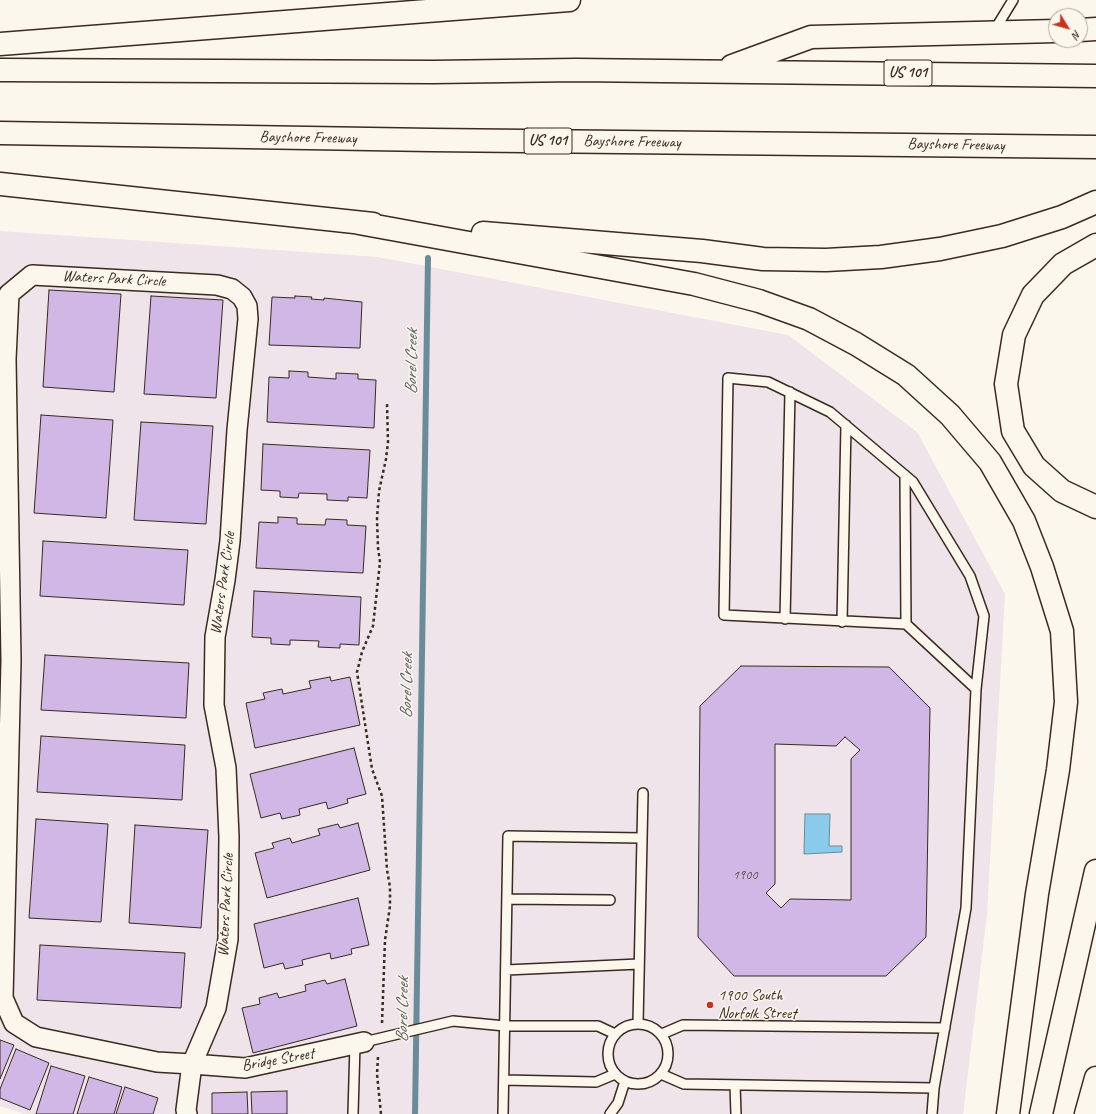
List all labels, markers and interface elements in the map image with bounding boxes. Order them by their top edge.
north arrow [1048,8,1088,48]
text: N [1069,28,1084,42]
road number: US 101 [884,60,932,86]
street label: Bayshore Freeway [259,128,357,148]
road number: US 101 [524,128,572,154]
street label: Bayshore Freeway [583,132,681,152]
street label: Bayshore Freeway [907,135,1005,155]
street label: Waters Park Circle [62,267,166,291]
water label: Borel Creek [401,329,423,395]
street label: Waters Park Circle [206,531,240,635]
water label: Borel Creek [396,653,418,719]
street label: Waters Park Circle [214,853,238,957]
house number: 1900 [732,867,758,883]
water label: Borel Creek [392,977,414,1043]
place label: 1900 South Norfolk Street [718,986,797,1024]
marker: 1900 South Norfolk Street [705,1000,715,1010]
street label: Bridge Street [240,1044,316,1076]

